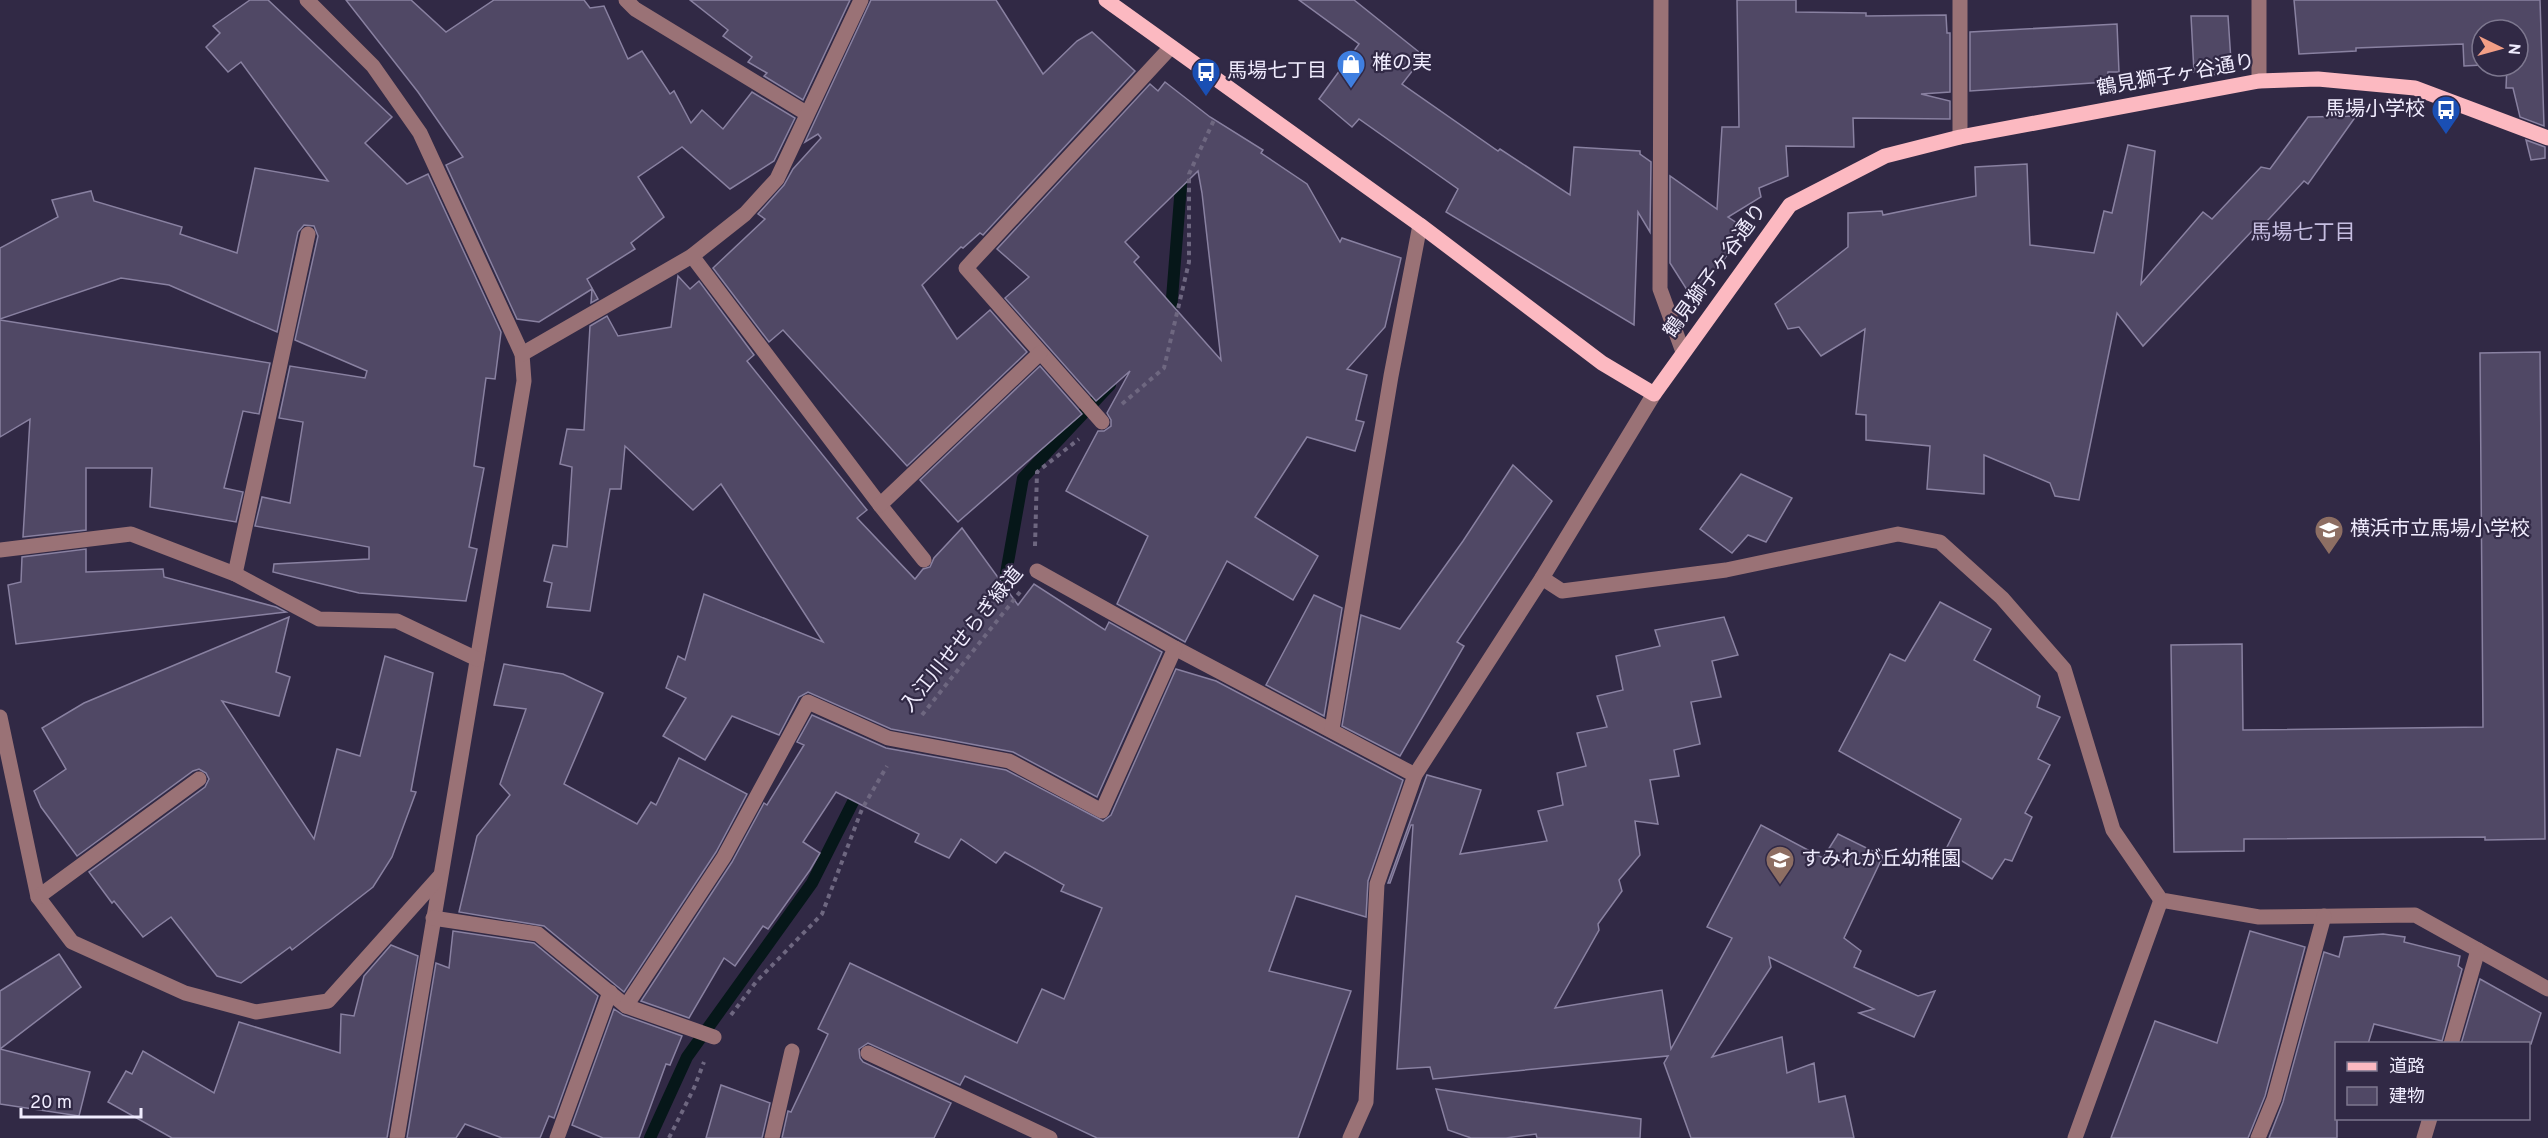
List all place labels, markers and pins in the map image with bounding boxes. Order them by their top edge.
shop icon: 椎の実 [1335,48,1367,90]
place label: 椎の実 [1372,51,1432,77]
bus stop icon: 馬場七丁目 [1190,56,1222,98]
place label: 馬場七丁目 [1227,59,1327,85]
bus stop icon: 馬場小学校 [2430,94,2462,136]
place label: 馬場小学校 [2325,97,2425,123]
school or university icon: 横浜市立馬場小学校 [2313,514,2345,556]
place label: 横浜市立馬場小学校 [2350,517,2530,543]
school or university icon: すみれが丘幼稚園 [1764,844,1796,886]
place label: すみれが丘幼稚園 [1801,847,1961,873]

